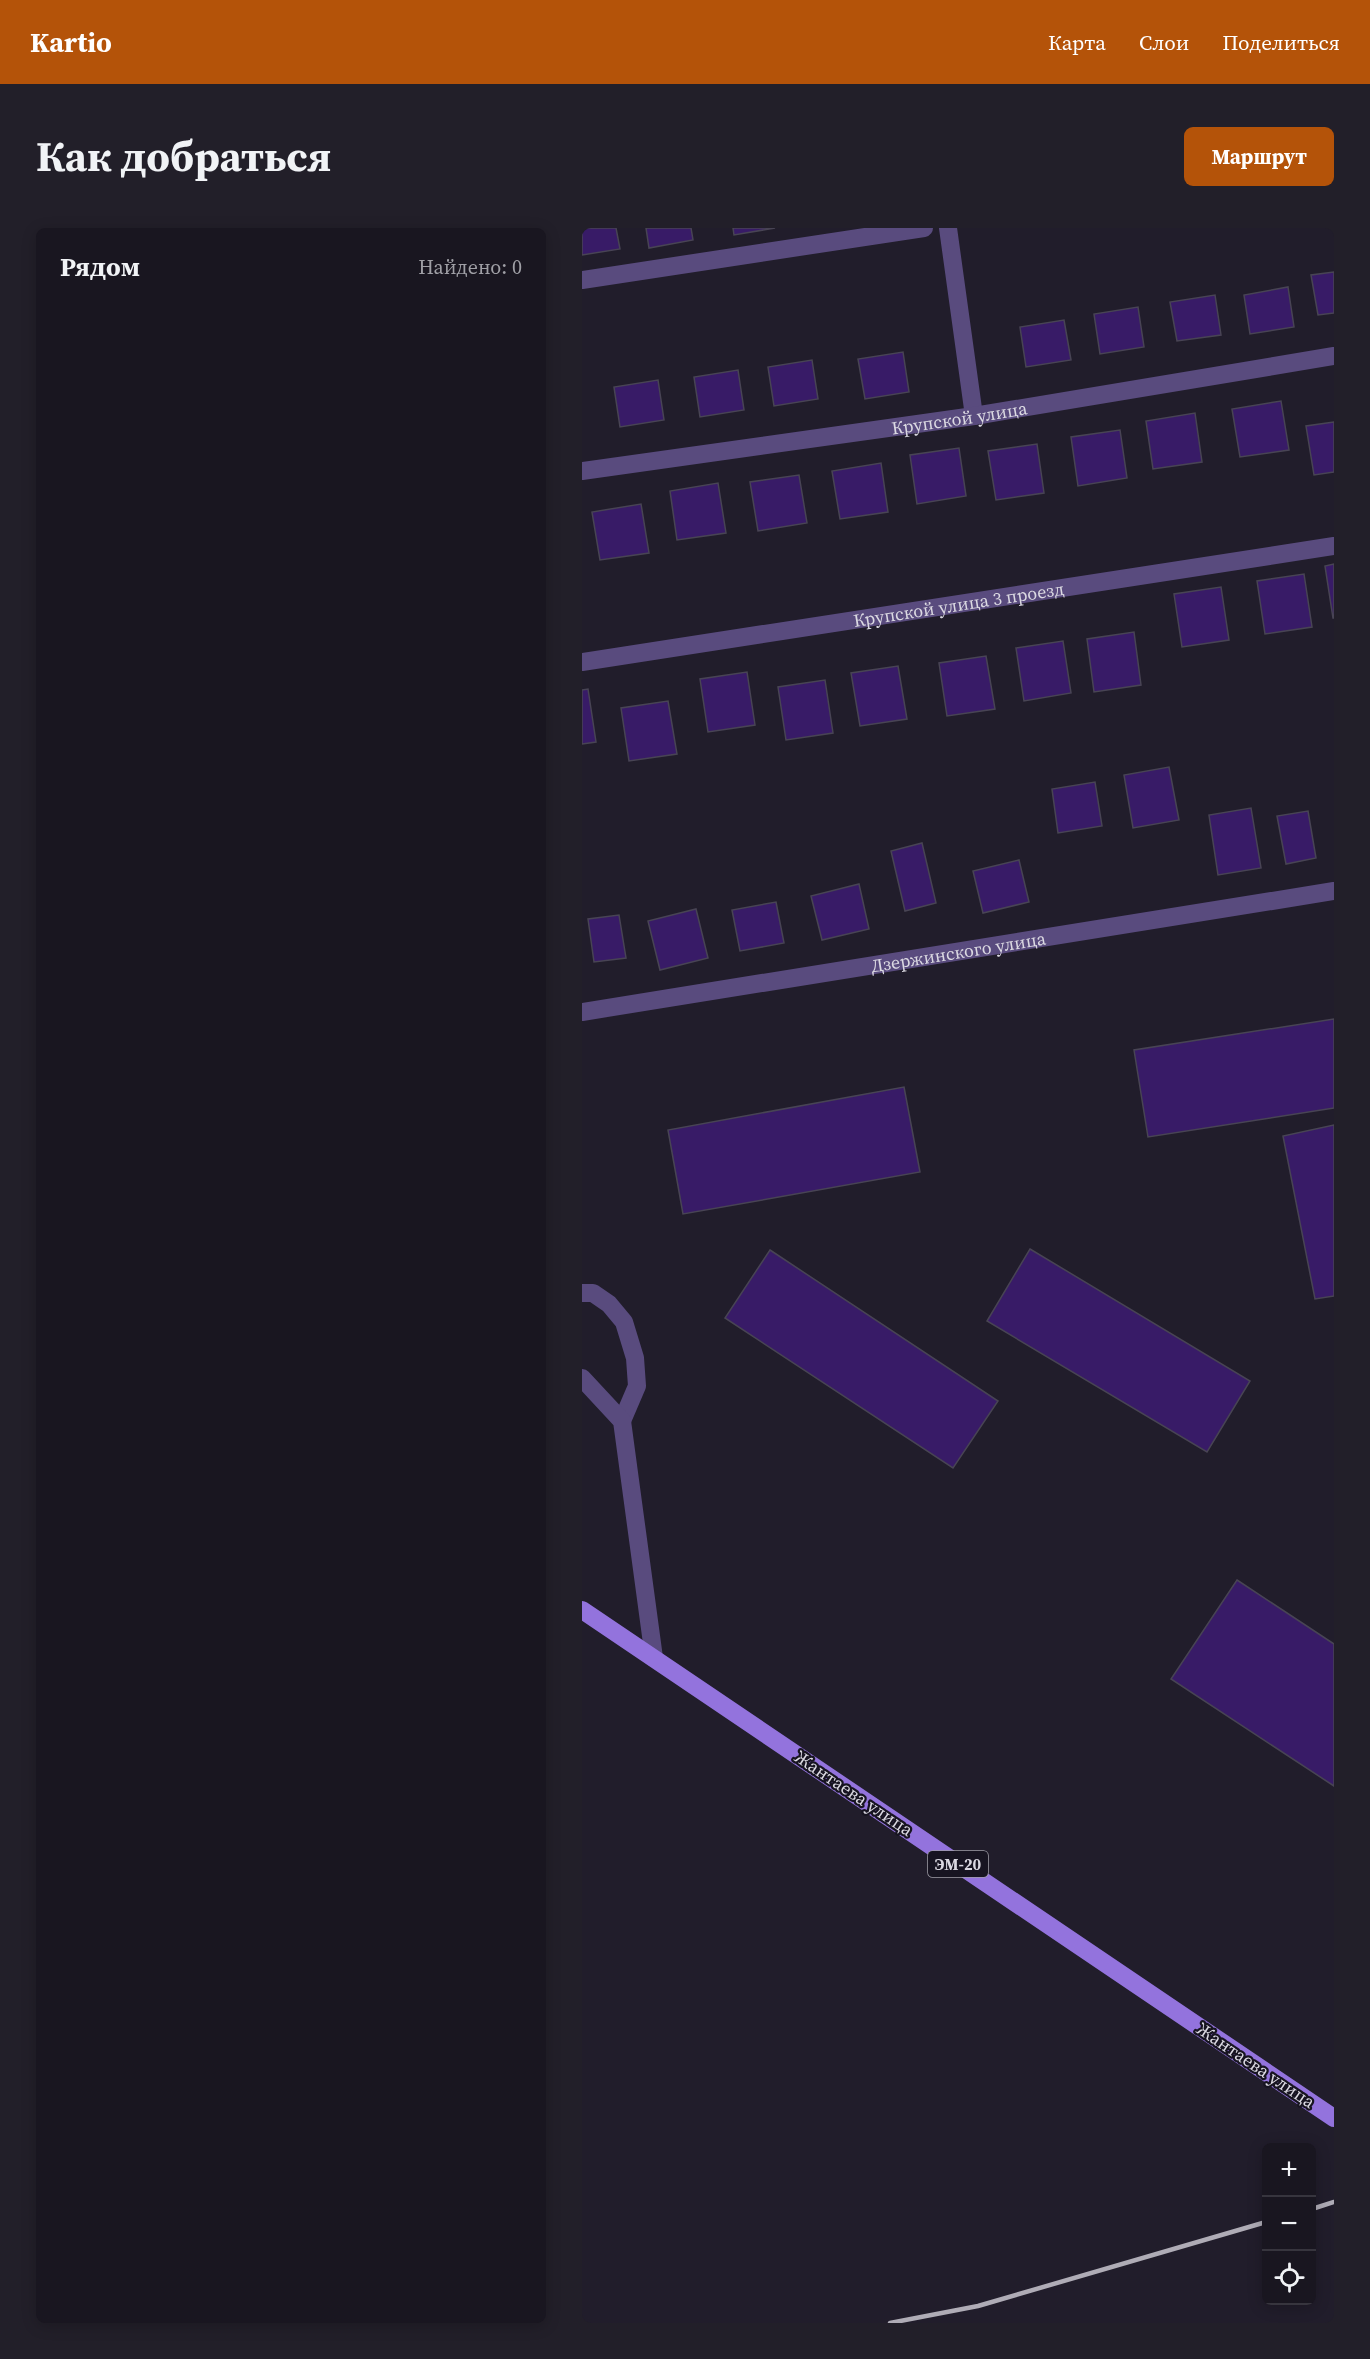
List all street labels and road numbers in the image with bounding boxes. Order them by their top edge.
street label: Крупской улица [890,395,1030,440]
street label: Крупской улица 3 проезд [852,575,1066,632]
street label: Дзержинского улица [869,925,1048,978]
street label: Жантаева улица [790,1744,919,1842]
road number: ЭМ-20 [928,1851,988,1877]
street label: Жантаева улица [1192,2016,1321,2114]

